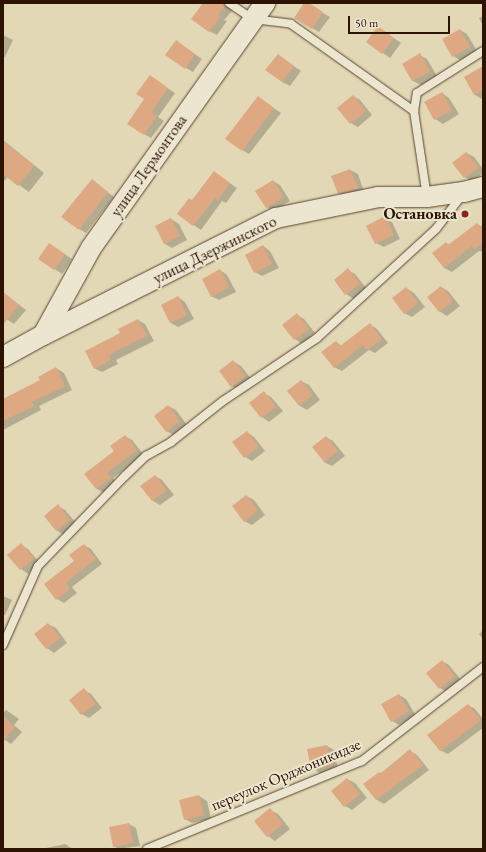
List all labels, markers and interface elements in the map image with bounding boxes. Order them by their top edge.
scale bar [350,8,452,34]
text: 50 m [355,15,378,31]
street label: улица Лермонтова [107,111,191,221]
place label: Остановка [383,204,457,224]
marker: Остановка [460,209,470,219]
street label: улица Дзержинского [150,212,280,288]
street label: переулок Орджоникидзе [208,735,364,815]

